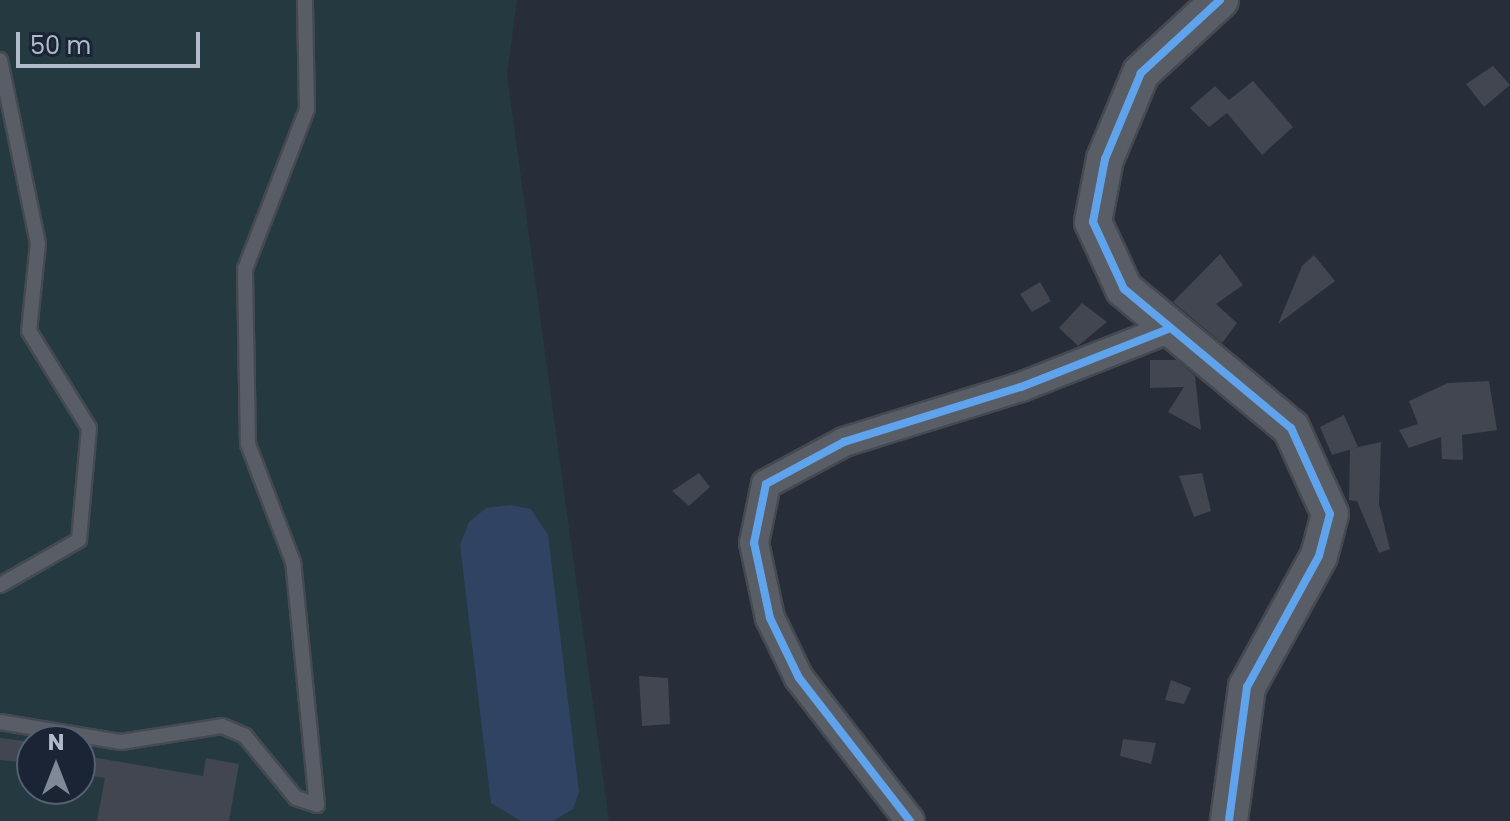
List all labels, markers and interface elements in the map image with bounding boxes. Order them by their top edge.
scale bar [20,16,204,66]
text: 50 m [30,29,91,62]
north arrow [16,725,96,805]
text: N [48,727,64,758]

